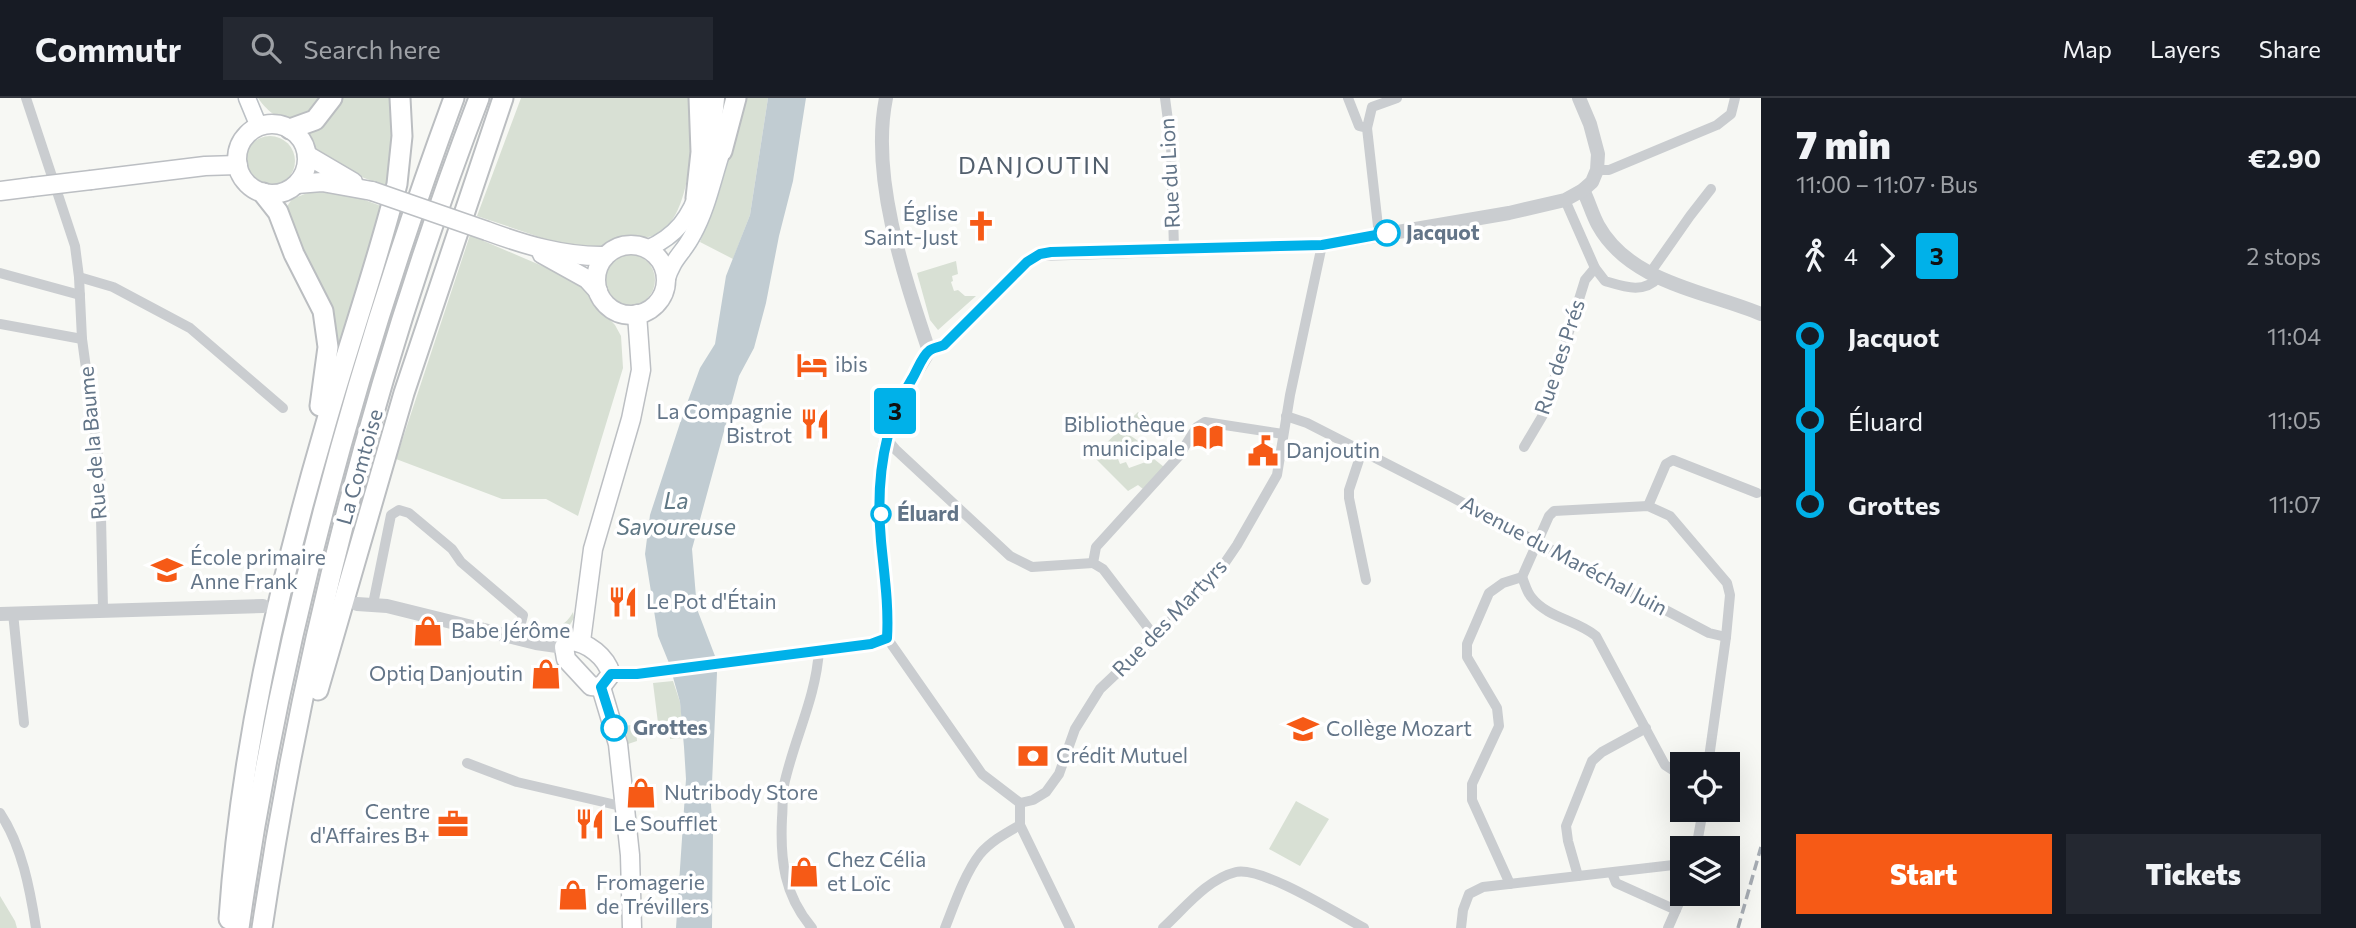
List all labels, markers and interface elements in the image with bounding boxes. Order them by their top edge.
search box [223,17,713,80]
text: Commutr [35,28,181,69]
icon: search [247,29,285,67]
text: Search here [303,33,441,64]
text: Map [2063,34,2112,63]
text: Layers [2150,34,2221,63]
text: Share [2259,34,2321,63]
street label: Rue du Lion [1153,117,1184,229]
text: 7 min [1796,120,1891,167]
text: €2.90 [2248,142,2321,173]
district label: DANJOUTIN [958,150,1112,179]
text: 11:00 – 11:07 · Bus [1796,170,1978,198]
place label: Église Saint-Just [864,200,958,249]
church icon: Église Saint-Just [964,209,998,243]
place label: Jacquot [1406,219,1480,244]
marker: Jacquot [1374,220,1400,246]
icon: walk [1796,237,1834,275]
icon: forward [1868,237,1906,275]
text: 3 [1930,241,1944,270]
text: 4 [1844,242,1858,270]
text: 2 stops [2247,242,2321,270]
street label: Rue des Prés [1528,296,1589,417]
text: Jacquot [1848,321,1939,352]
text: 11:04 [2267,322,2321,350]
hotel icon: ibis [795,348,829,382]
place label: ibis [835,351,868,376]
street label: Rue de la Baume [72,365,111,521]
line badge: 3 [872,388,918,434]
text: 3 [888,396,902,425]
place label: La Compagnie Bistrot [656,398,792,447]
text: Éluard [1848,405,1923,436]
street label: La Comtoise [330,406,387,527]
text: 11:05 [2268,406,2321,434]
restaurant icon: La Compagnie Bistrot [798,407,832,441]
place label: Bibliothèque municipale [1064,411,1185,460]
library icon: Bibliothèque municipale [1191,420,1225,454]
public building icon: Danjoutin [1246,434,1280,468]
place label: Danjoutin [1286,437,1380,462]
water label: La Savoureuse [616,486,736,540]
text: Grottes [1848,489,1940,520]
street label: Avenue du Maréchal Juin [1457,490,1672,620]
text: 11:07 [2269,490,2321,518]
place label: Éluard [897,500,959,525]
marker: Éluard [871,504,891,524]
place label: École primaire Anne Frank [190,544,326,593]
school or university icon: École primaire Anne Frank [150,553,184,587]
street label: Rue des Martyrs [1106,553,1231,681]
restaurant icon: Le Pot d'Étain [606,585,640,619]
place label: Le Pot d'Étain [646,588,777,613]
shop icon: Babe Jérôme [411,614,445,648]
place label: Babe Jérôme [451,617,570,642]
shop icon: Optiq Danjoutin [529,657,563,691]
place label: Optiq Danjoutin [369,660,523,685]
school or university icon: Collège Mozart [1286,712,1320,746]
place label: Grottes [633,714,708,739]
marker: Grottes [601,715,627,741]
place label: Collège Mozart [1326,715,1472,740]
bank icon: Crédit Mutuel [1016,739,1050,773]
place label: Crédit Mutuel [1056,742,1188,767]
map controls [1670,752,1740,906]
button: locate [1670,752,1740,822]
shop icon: Nutribody Store [624,776,658,810]
place label: Nutribody Store [664,779,818,804]
place label: Centre d'Affaires B+ [310,798,430,847]
office icon: Centre d'Affaires B+ [436,807,470,841]
restaurant icon: Le Soufflet [573,807,607,841]
place label: Le Soufflet [613,810,718,835]
button: Start [1796,834,2052,914]
button: Tickets [2066,834,2321,914]
button: layers [1670,836,1740,906]
place label: Chez Célia et Loïc [827,846,926,895]
shop icon: Chez Célia et Loïc [787,855,821,889]
place label: Fromagerie de Trévillers [596,869,709,918]
shop icon: Fromagerie de Trévillers [556,878,590,912]

